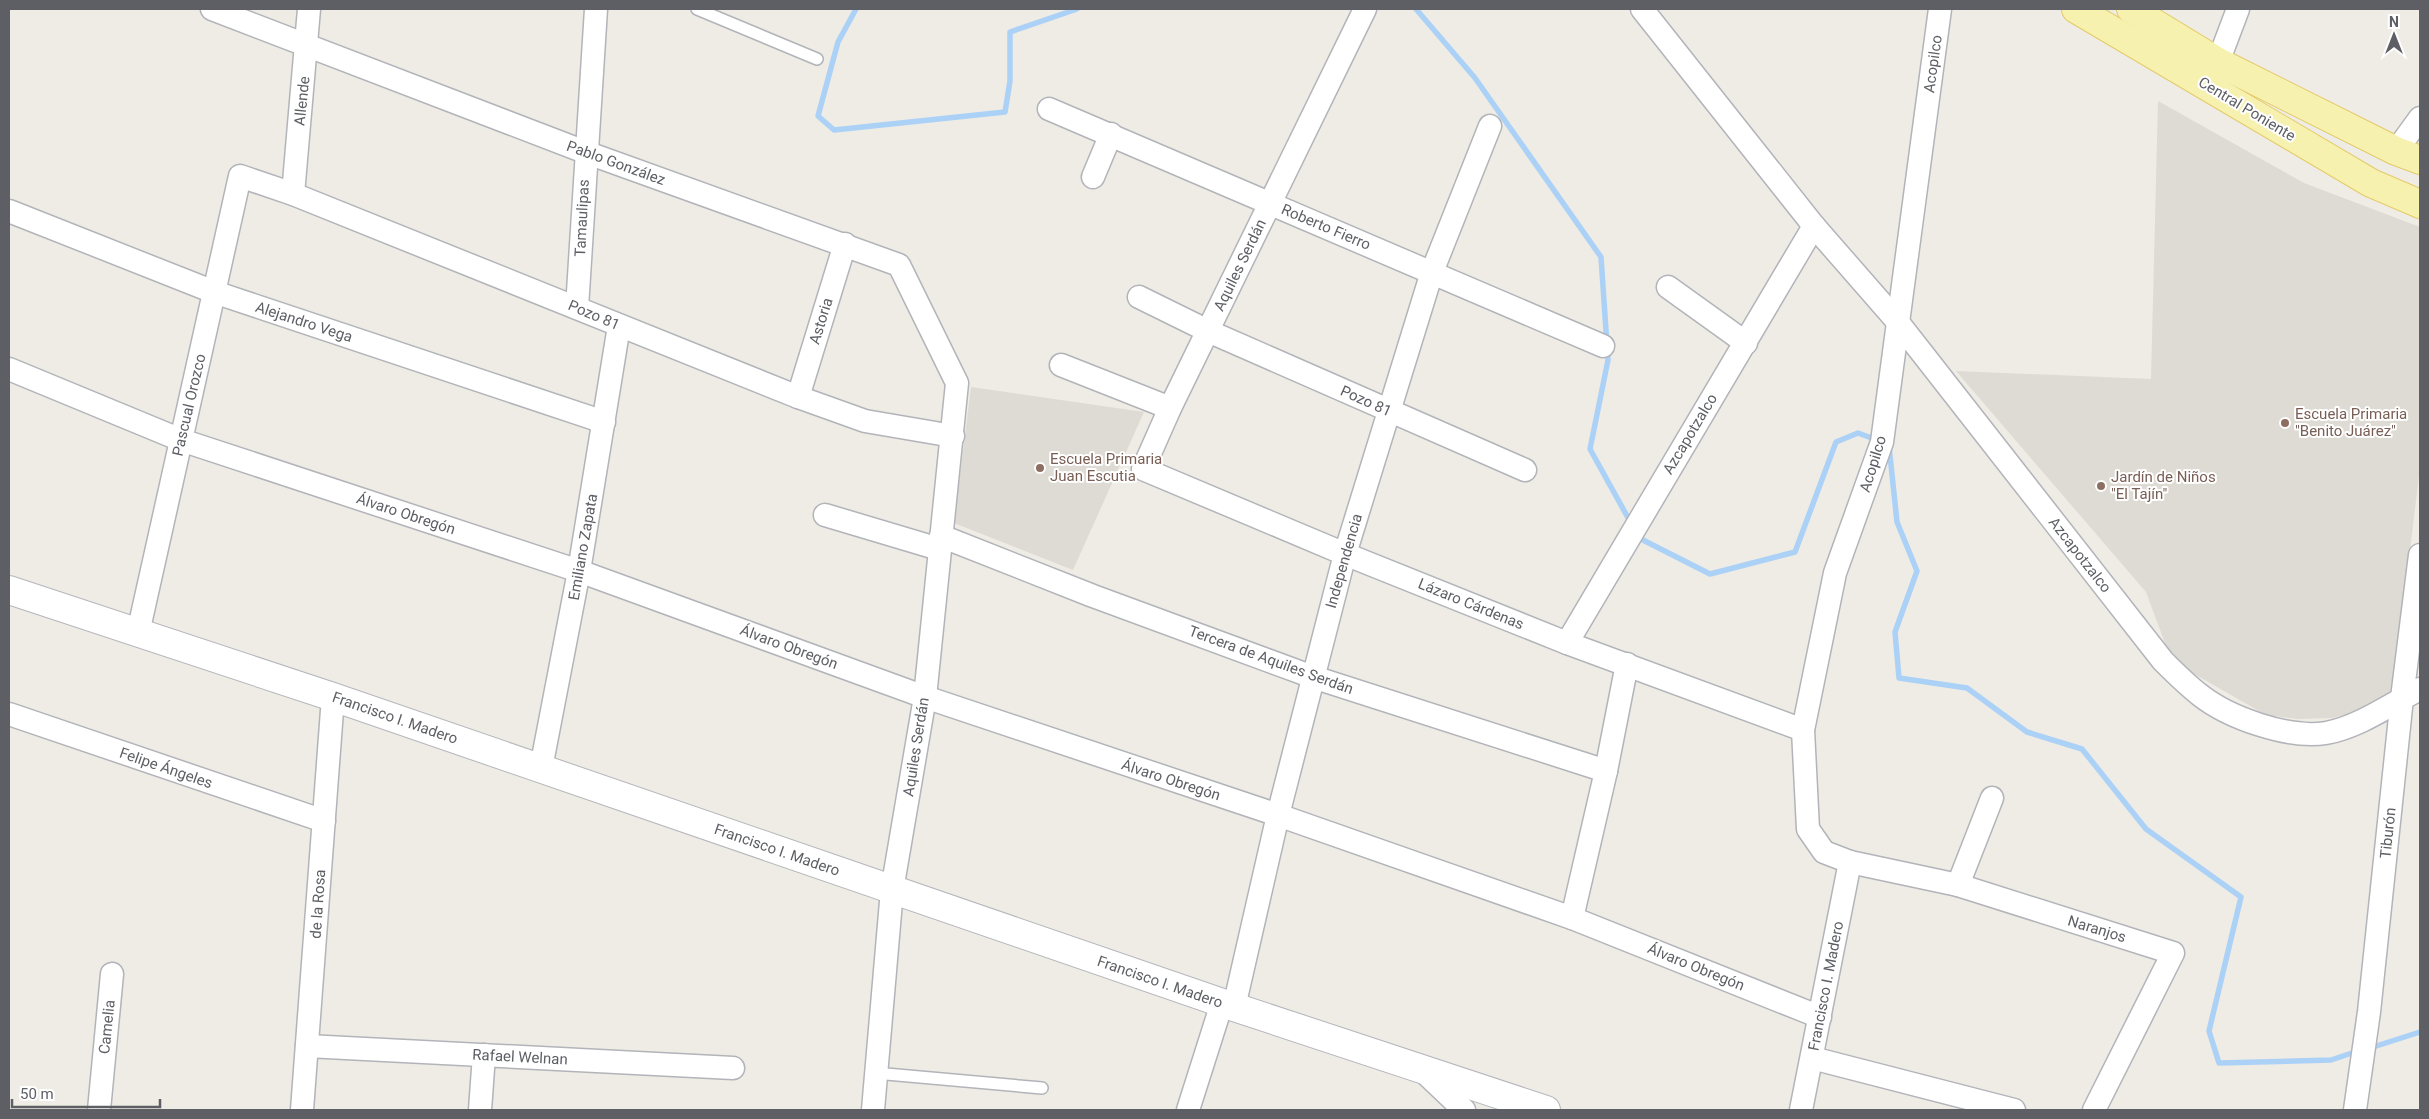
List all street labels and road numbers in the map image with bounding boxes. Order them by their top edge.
street label: Acopilco [1920,34,1946,94]
street label: Central Poniente [2195,73,2299,145]
street label: Allende [290,75,314,127]
street label: Pablo González [564,137,668,189]
street label: Tamaulipas [571,179,593,257]
street label: Roberto Fierro [1279,200,1373,254]
street label: Aquiles Serdán [1210,216,1270,314]
street label: Pozo 81 [566,296,622,334]
street label: Astoria [805,296,837,346]
street label: Alejandro Vega [253,298,355,346]
street label: Pascual Orozco [168,352,210,458]
street label: Pozo 81 [1338,382,1394,420]
street label: Azcapotzalco [1659,390,1721,478]
street label: Acopilco [1856,433,1890,495]
street label: Álvaro Obregón [354,490,458,538]
street label: Emiliano Zapata [565,492,601,602]
street label: Independencia [1322,512,1366,610]
street label: Azcapotzalco [2045,514,2115,596]
street label: Lázaro Cárdenas [1415,575,1527,633]
street label: Álvaro Obregón [738,621,840,673]
street label: Tercera de Aquiles Serdán [1186,622,1356,698]
street label: Francisco I. Madero [330,688,460,748]
street label: Aquiles Serdán [899,696,933,798]
street label: Felipe Ángeles [117,744,215,792]
street label: Álvaro Obregón [1119,756,1223,804]
street label: Tiburón [2376,807,2400,859]
street label: Francisco I. Madero [712,820,842,880]
street label: de la Rosa [307,869,329,939]
street label: Naranjos [2066,912,2128,946]
street label: Francisco I. Madero [1805,920,1847,1052]
street label: Álvaro Obregón [1645,939,1747,995]
street label: Francisco I. Madero [1095,952,1225,1012]
street label: Camelia [95,999,119,1055]
street label: Rafael Welnan [472,1046,568,1068]

